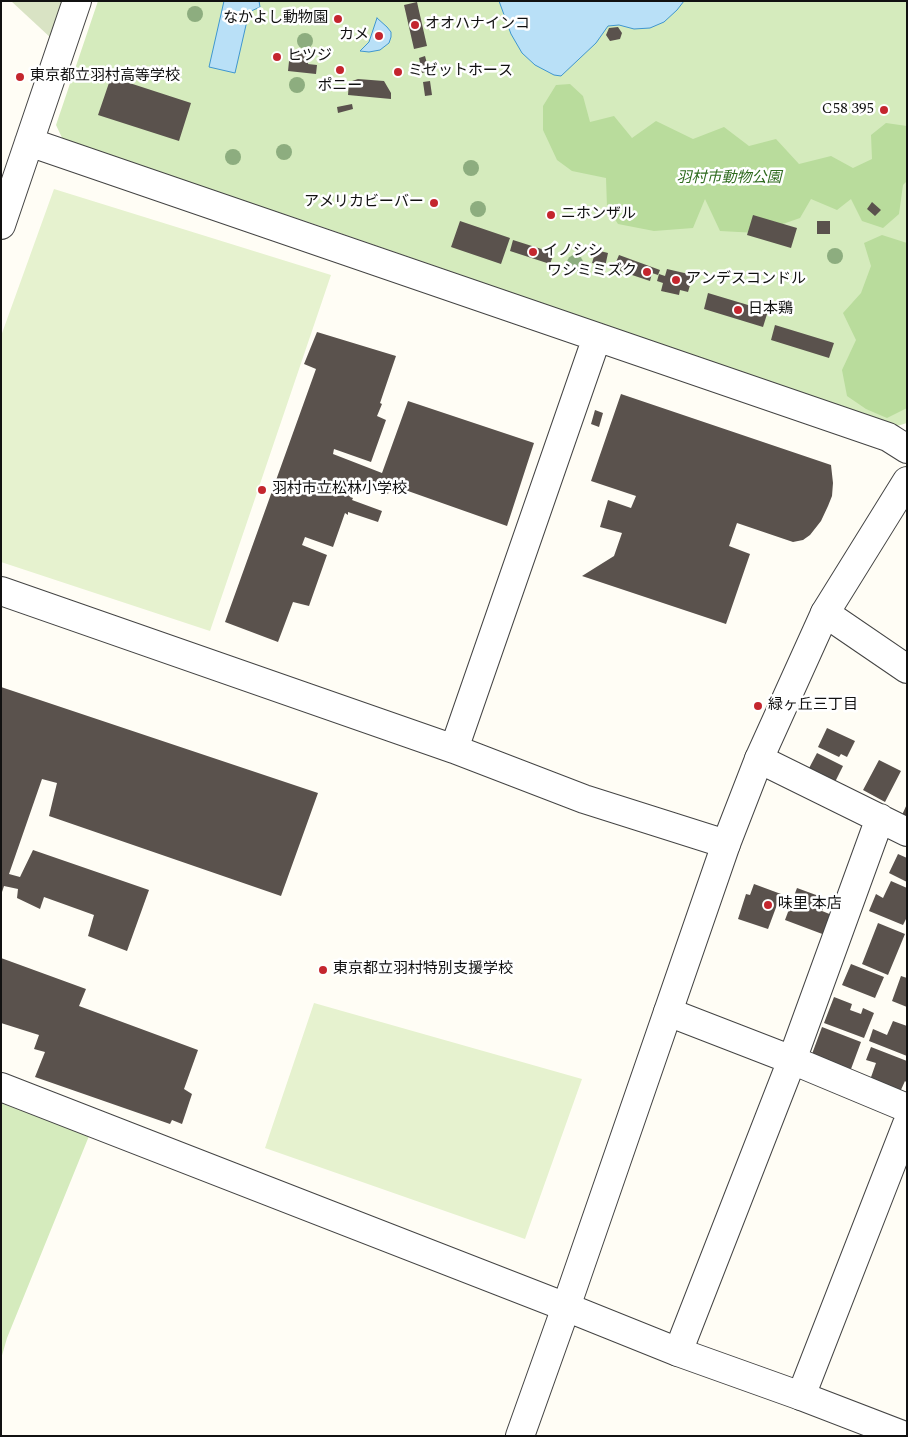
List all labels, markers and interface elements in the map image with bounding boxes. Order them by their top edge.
place label: なかよし動物園 [223,10,328,28]
marker: なかよし動物園 [332,13,344,25]
place label: オオハナインコ [425,16,530,34]
marker: オオハナインコ [409,19,421,31]
place label: カメ [339,27,369,45]
marker: カメ [373,30,385,42]
place label: ヒツジ [287,48,332,66]
marker: ヒツジ [271,51,283,63]
place label: ミゼットホース [408,63,513,81]
marker: ポニー [334,64,346,76]
marker: ミゼットホース [392,66,404,78]
place label: 東京都立羽村高等学校 [30,68,180,86]
marker: 東京都立羽村高等学校 [14,71,26,83]
place label: ポニー [318,78,362,96]
place label: C58 395 [822,101,874,119]
marker: C58 395 [878,104,890,116]
park label: 羽村市動物公園 [677,170,781,188]
place label: アメリカビーバー [304,194,424,212]
marker: アメリカビーバー [428,197,440,209]
place label: ニホンザル [561,206,636,224]
marker: ニホンザル [545,209,557,221]
place label: イノシシ [543,243,603,261]
marker: イノシシ [527,246,539,258]
place label: ワシミミズク [547,263,637,281]
marker: ワシミミズク [641,266,653,278]
place label: アンデスコンドル [686,271,806,289]
marker: アンデスコンドル [670,274,682,286]
place label: 日本鶏 [748,301,793,319]
marker: 日本鶏 [732,304,744,316]
place label: 羽村市立松林小学校 [272,481,407,499]
marker: 羽村市立松林小学校 [256,484,268,496]
place label: 緑ヶ丘三丁目 [768,697,858,715]
marker: 緑ヶ丘三丁目 [752,700,764,712]
place label: 味里 本店 [778,896,842,914]
marker: 味里 本店 [762,899,774,911]
place label: 東京都立羽村特別支援学校 [333,961,513,979]
marker: 東京都立羽村特別支援学校 [317,964,329,976]

